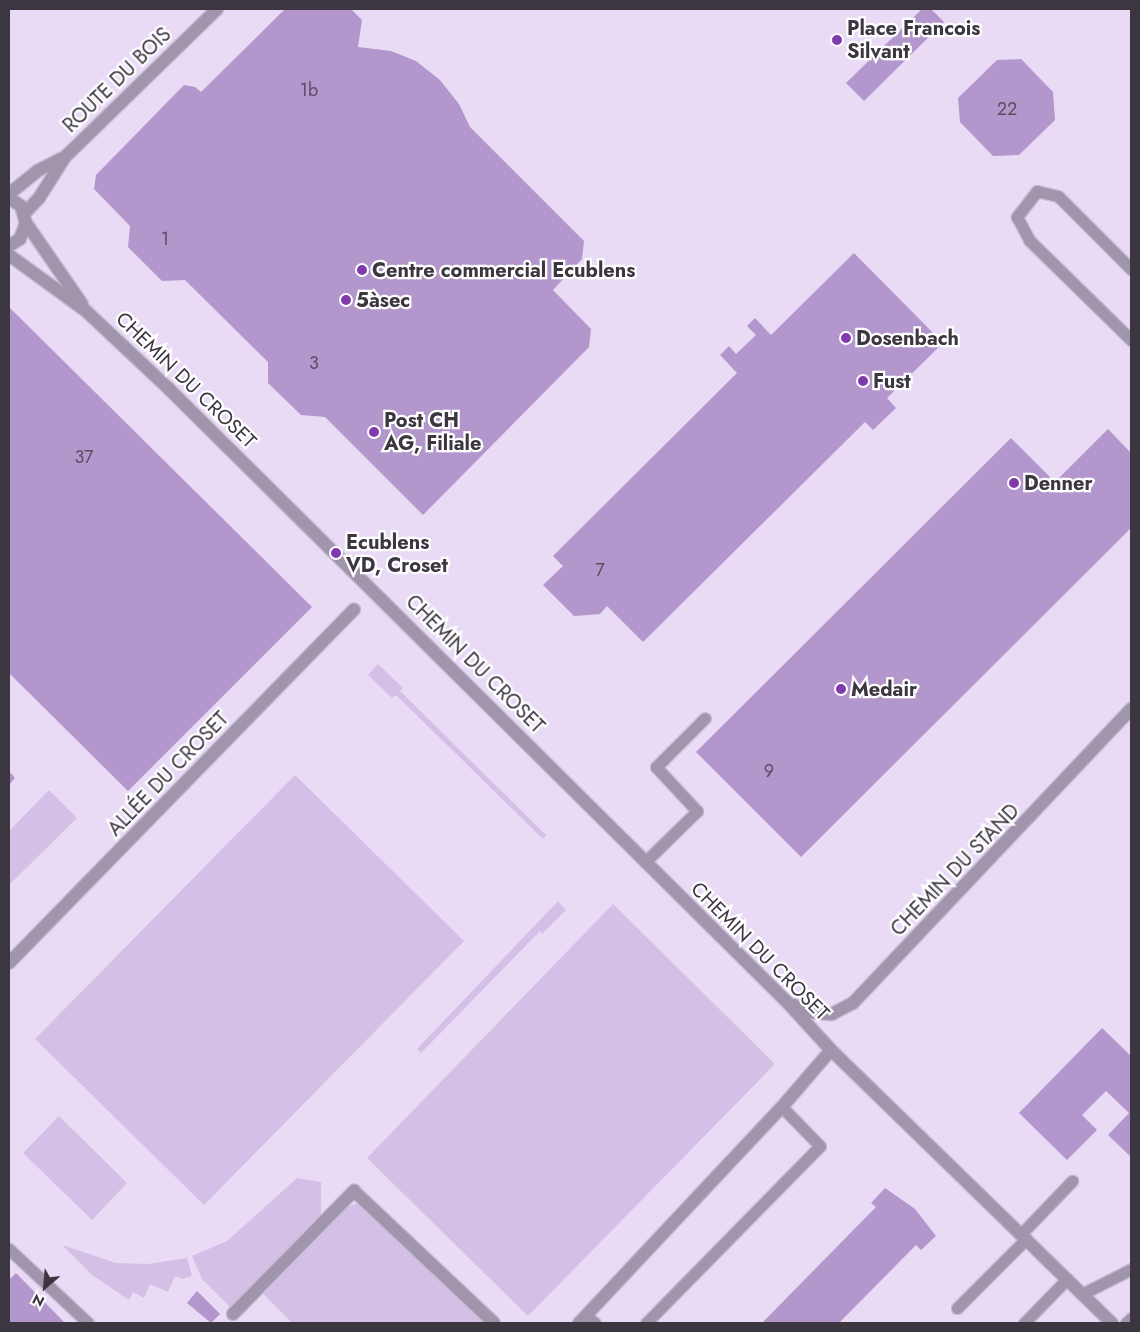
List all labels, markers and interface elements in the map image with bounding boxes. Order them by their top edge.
place label: Place Francois Silvant [847,16,980,63]
street label: ROUTE DU BOIS [58,22,176,138]
marker: Place Francois Silvant [831,34,843,46]
house number: 1b [300,79,318,101]
house number: 22 [997,98,1017,120]
house number: 1 [161,228,169,250]
place label: Centre commercial Ecublens [372,258,635,282]
marker: Centre commercial Ecublens [356,264,368,276]
place label: 5àsec [356,288,410,312]
marker: 5àsec [340,294,352,306]
street label: CHEMIN DU CROSET [111,307,261,453]
place label: Dosenbach [856,326,959,350]
marker: Dosenbach [840,332,852,344]
house number: 3 [309,352,319,374]
place label: Fust [873,369,911,393]
marker: Fust [857,375,869,387]
place label: Post CH AG, Filiale [384,409,481,456]
marker: Post CH AG, Filiale [368,426,380,438]
house number: 37 [74,446,94,468]
place label: Denner [1024,471,1093,495]
marker: Denner [1008,477,1020,489]
place label: Ecublens VD, Croset [346,530,448,577]
marker: Ecublens VD, Croset [330,547,342,559]
house number: 7 [595,559,605,581]
street label: CHEMIN DU CROSET [401,590,549,738]
place label: Medair [851,677,917,701]
marker: Medair [835,683,847,695]
street label: ALLÉE DU CROSET [103,707,233,841]
house number: 9 [764,760,774,782]
street label: CHEMIN DU STAND [886,799,1024,941]
street label: CHEMIN DU CROSET [686,877,834,1025]
north arrow [20,1262,70,1312]
text: N [29,1289,48,1312]

